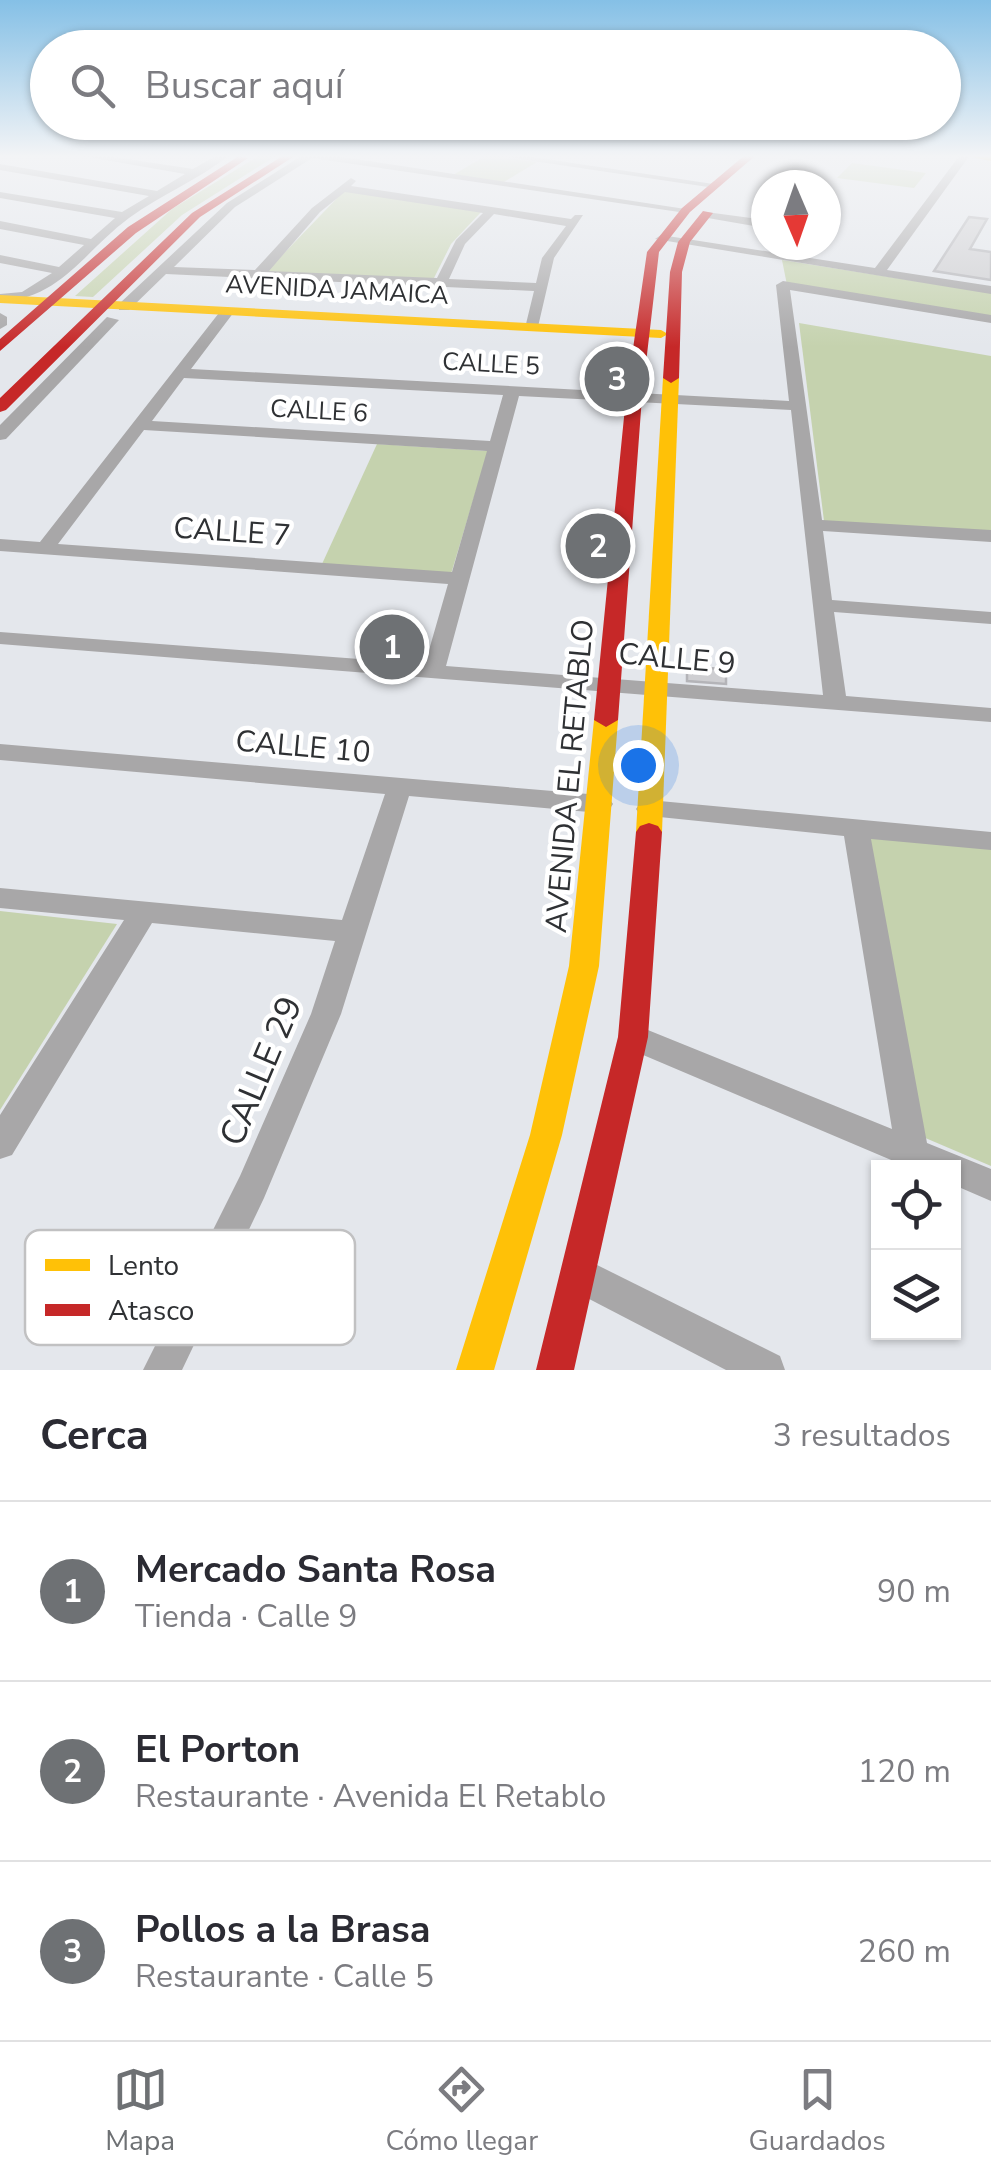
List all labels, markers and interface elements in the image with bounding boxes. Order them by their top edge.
search box [30,30,961,140]
icon: search [65,58,120,113]
text: Buscar aquí [145,60,344,111]
north arrow [751,170,841,260]
street label: AVENIDA JAMAICA [225,267,449,313]
pin: 3 [584,342,650,416]
street label: CALLE 5 [441,344,541,384]
street label: CALLE 6 [269,391,369,431]
street label: CALLE 7 [172,507,292,557]
pin: 2 [566,508,630,584]
pin: 1 [360,610,424,684]
street label: AVENIDA EL RETABLO [536,618,604,934]
street label: CALLE 9 [617,633,737,685]
street label: CALLE 10 [234,721,372,773]
your location [613,740,664,791]
street label: CALLE 29 [209,989,313,1153]
map controls [871,1160,961,1340]
button: locate [871,1160,961,1250]
legend [25,1230,355,1345]
text: Lento [108,1247,179,1285]
button: layers [871,1250,961,1340]
text: Atasco [108,1292,194,1330]
text: Cerca [40,1407,149,1464]
text: 3 resultados [773,1414,951,1457]
text: Mercado Santa Rosa [135,1544,496,1595]
text: 1 [63,1570,82,1613]
text: 90 m [877,1570,951,1613]
text: Tienda · Calle 9 [135,1595,357,1638]
text: El Porton [135,1724,300,1775]
text: 2 [63,1750,82,1793]
text: 120 m [858,1750,951,1793]
text: Restaurante · Avenida El Retablo [135,1775,606,1818]
text: Pollos a la Brasa [135,1904,431,1955]
text: 3 [63,1930,82,1973]
text: 260 m [858,1930,951,1973]
text: Restaurante · Calle 5 [135,1955,434,1998]
tab: Mapa [105,2062,175,2160]
tab: Cómo llegar [385,2062,538,2160]
tab: Guardados [749,2062,886,2160]

